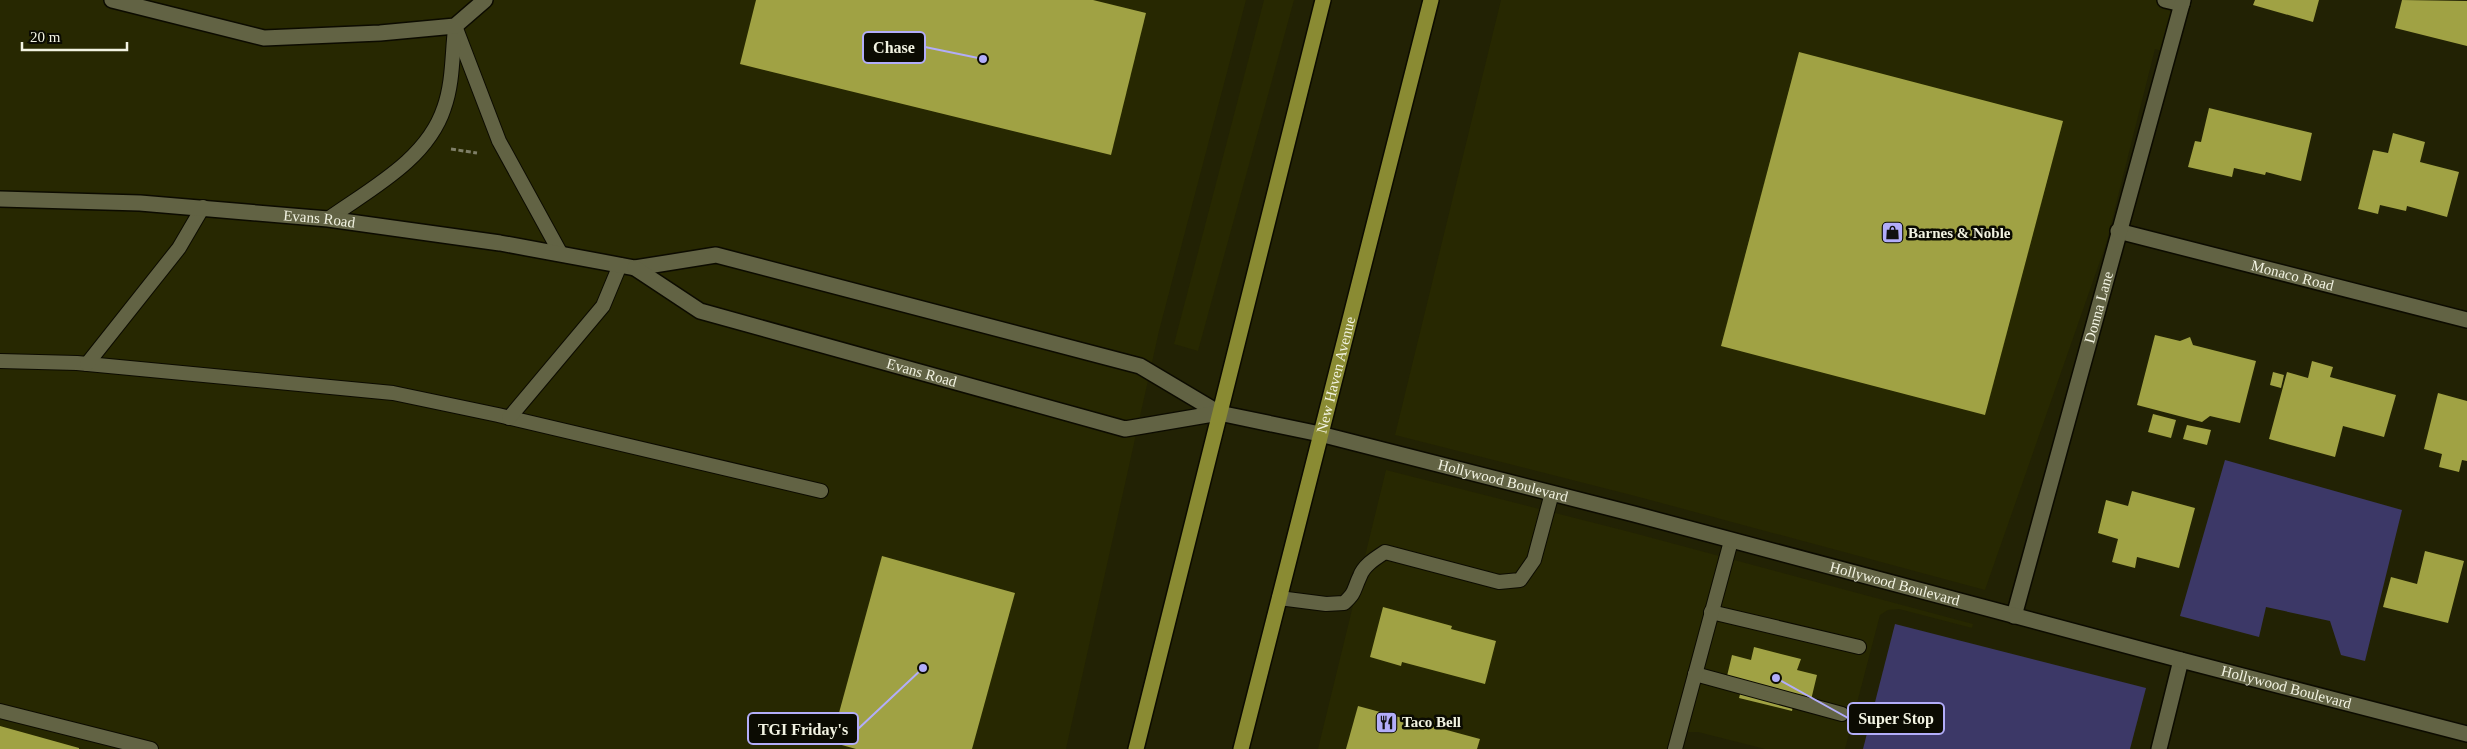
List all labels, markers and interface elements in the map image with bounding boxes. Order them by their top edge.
scale bar [22,20,128,52]
text: 20 m [30,29,61,45]
callout: Chase [863,32,925,63]
text: Chase [873,39,915,56]
street label: Evans Road [283,207,357,231]
shop icon: Barnes & Noble [1880,221,1904,245]
place label: Barnes & Noble [1908,225,2011,241]
street label: Monaco Road [2249,257,2336,294]
street label: Donna Lane [2081,269,2116,345]
street label: New Haven Avenue [1313,314,1358,435]
street label: Evans Road [885,355,959,390]
street label: Hollywood Boulevard [1436,456,1570,505]
street label: Hollywood Boulevard [1828,559,1962,609]
street label: Hollywood Boulevard [2219,663,2354,712]
callout: Super Stop [1848,703,1944,734]
restaurant icon: Taco Bell [1374,710,1398,734]
text: Super Stop [1858,710,1934,728]
callout: TGI Friday's [748,713,858,744]
place label: Taco Bell [1402,714,1461,730]
text: TGI Friday's [758,721,848,739]

